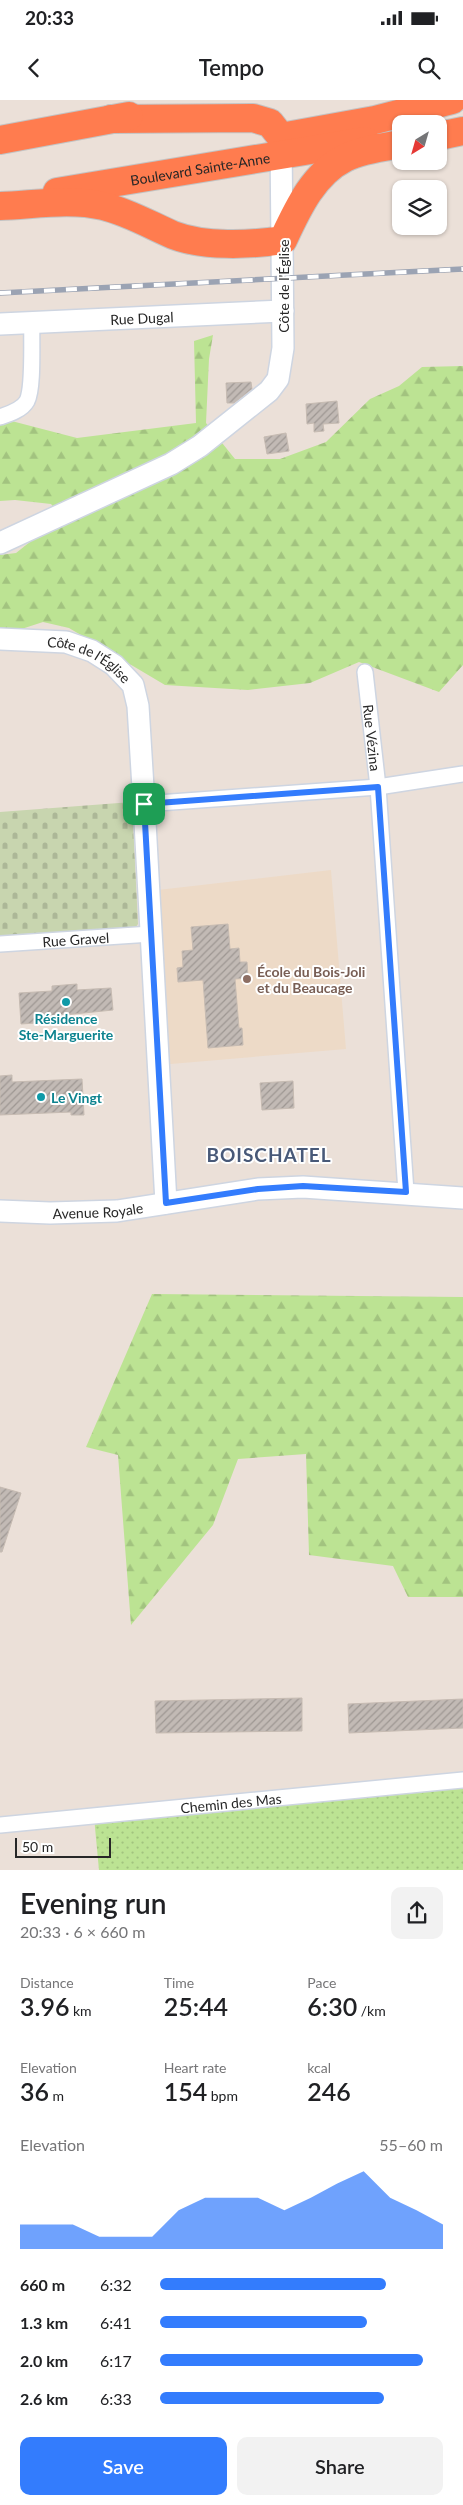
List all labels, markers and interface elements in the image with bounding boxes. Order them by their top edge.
text: 20:33 [25,6,74,29]
icon: back [20,54,48,82]
text: Tempo [199,54,264,81]
icon: search [415,54,443,82]
north arrow [392,115,448,170]
map controls [392,115,447,235]
street label: Boulevard Sainte-Anne [129,148,271,188]
button: layers [392,180,447,235]
street label: Côte de l'Église [275,239,292,333]
street label: Rue Dugal [110,308,174,327]
street label: Côte de l'Église [47,633,135,686]
street label: Rue Vézina [360,703,385,772]
pin [123,783,165,825]
icon: arrive [130,790,158,818]
street label: Rue Gravel [42,928,110,950]
place label: École du Bois-Joli et du Beaucage [257,963,365,996]
marker: École du Bois-Joli et du Beaucage [241,973,253,985]
marker: Résidence Ste-Marguerite [60,996,72,1008]
place label: Résidence Ste-Marguerite [19,1010,114,1043]
place label: Le Vingt [51,1089,103,1106]
marker: Le Vingt [35,1091,47,1103]
district label: BOISCHATEL [206,1143,332,1166]
street label: Avenue Royale [52,1199,144,1221]
street label: Chemin des Mas [180,1789,282,1816]
scale bar [15,1835,111,1858]
text: 50 m [22,1838,53,1855]
text: Evening run [20,1886,166,1920]
button: share [391,1887,443,1939]
text: 20:33 · 6 × 660 m [20,1922,145,1941]
text: Distance [20,1974,74,1991]
text: Time [164,1974,194,1991]
text: Pace [307,1974,336,1991]
text: 3.96 [20,1991,69,2021]
text: 25:44 [164,1991,228,2021]
text: 6:30 [307,1991,357,2021]
text: km [69,2002,92,2019]
text: /km [357,2002,386,2019]
text: Elevation [20,2059,77,2076]
text: Heart rate [164,2059,226,2076]
text: kcal [307,2059,331,2076]
text: 36 [20,2076,49,2106]
text: 154 [164,2076,207,2106]
text: 246 [307,2076,351,2106]
text: m [49,2087,64,2104]
text: bpm [207,2087,238,2104]
text: Elevation [20,2135,85,2154]
text: 55–60 m [379,2135,443,2154]
text: 660 m [20,2275,65,2294]
text: 6:32 [100,2275,132,2294]
text: 1.3 km [20,2313,68,2332]
text: 6:41 [100,2313,132,2332]
text: 2.0 km [20,2351,68,2370]
text: 6:17 [100,2351,132,2370]
text: 2.6 km [20,2389,68,2408]
text: 6:33 [100,2389,132,2408]
button: Save [20,2437,227,2495]
button: Share [237,2437,443,2495]

